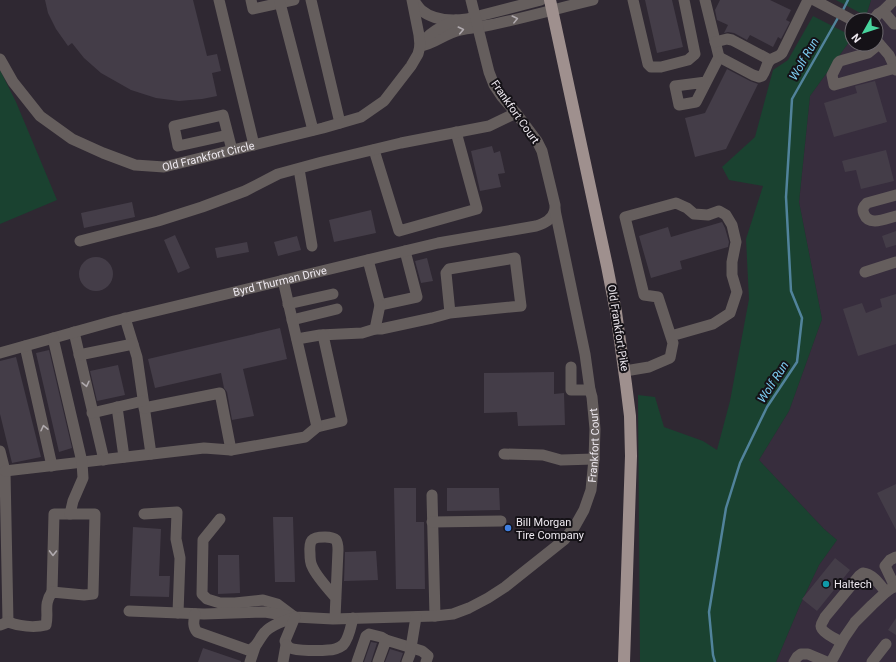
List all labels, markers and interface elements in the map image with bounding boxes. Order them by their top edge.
north arrow [844,12,884,52]
one-way arrow [511,15,518,24]
one-way arrow [458,27,464,35]
text: N [849,31,864,45]
water label: Wolf Run [786,35,822,83]
street label: Frankfort Court [488,78,542,147]
street label: Old Frankfort Circle [161,139,256,174]
street label: Byrd Thurman Drive [232,263,328,299]
street label: Old Frankfort Pike [605,284,631,372]
water label: Wolf Run [754,359,792,405]
one-way arrow [81,380,89,387]
street label: Frankfort Court [585,407,602,483]
one-way arrow [40,425,48,431]
place label: Bill Morgan Tire Company [516,516,585,542]
marker: Bill Morgan Tire Company [503,523,513,533]
one-way arrow [49,550,57,556]
place label: Haltech [834,578,872,591]
marker: Haltech [821,579,831,589]

